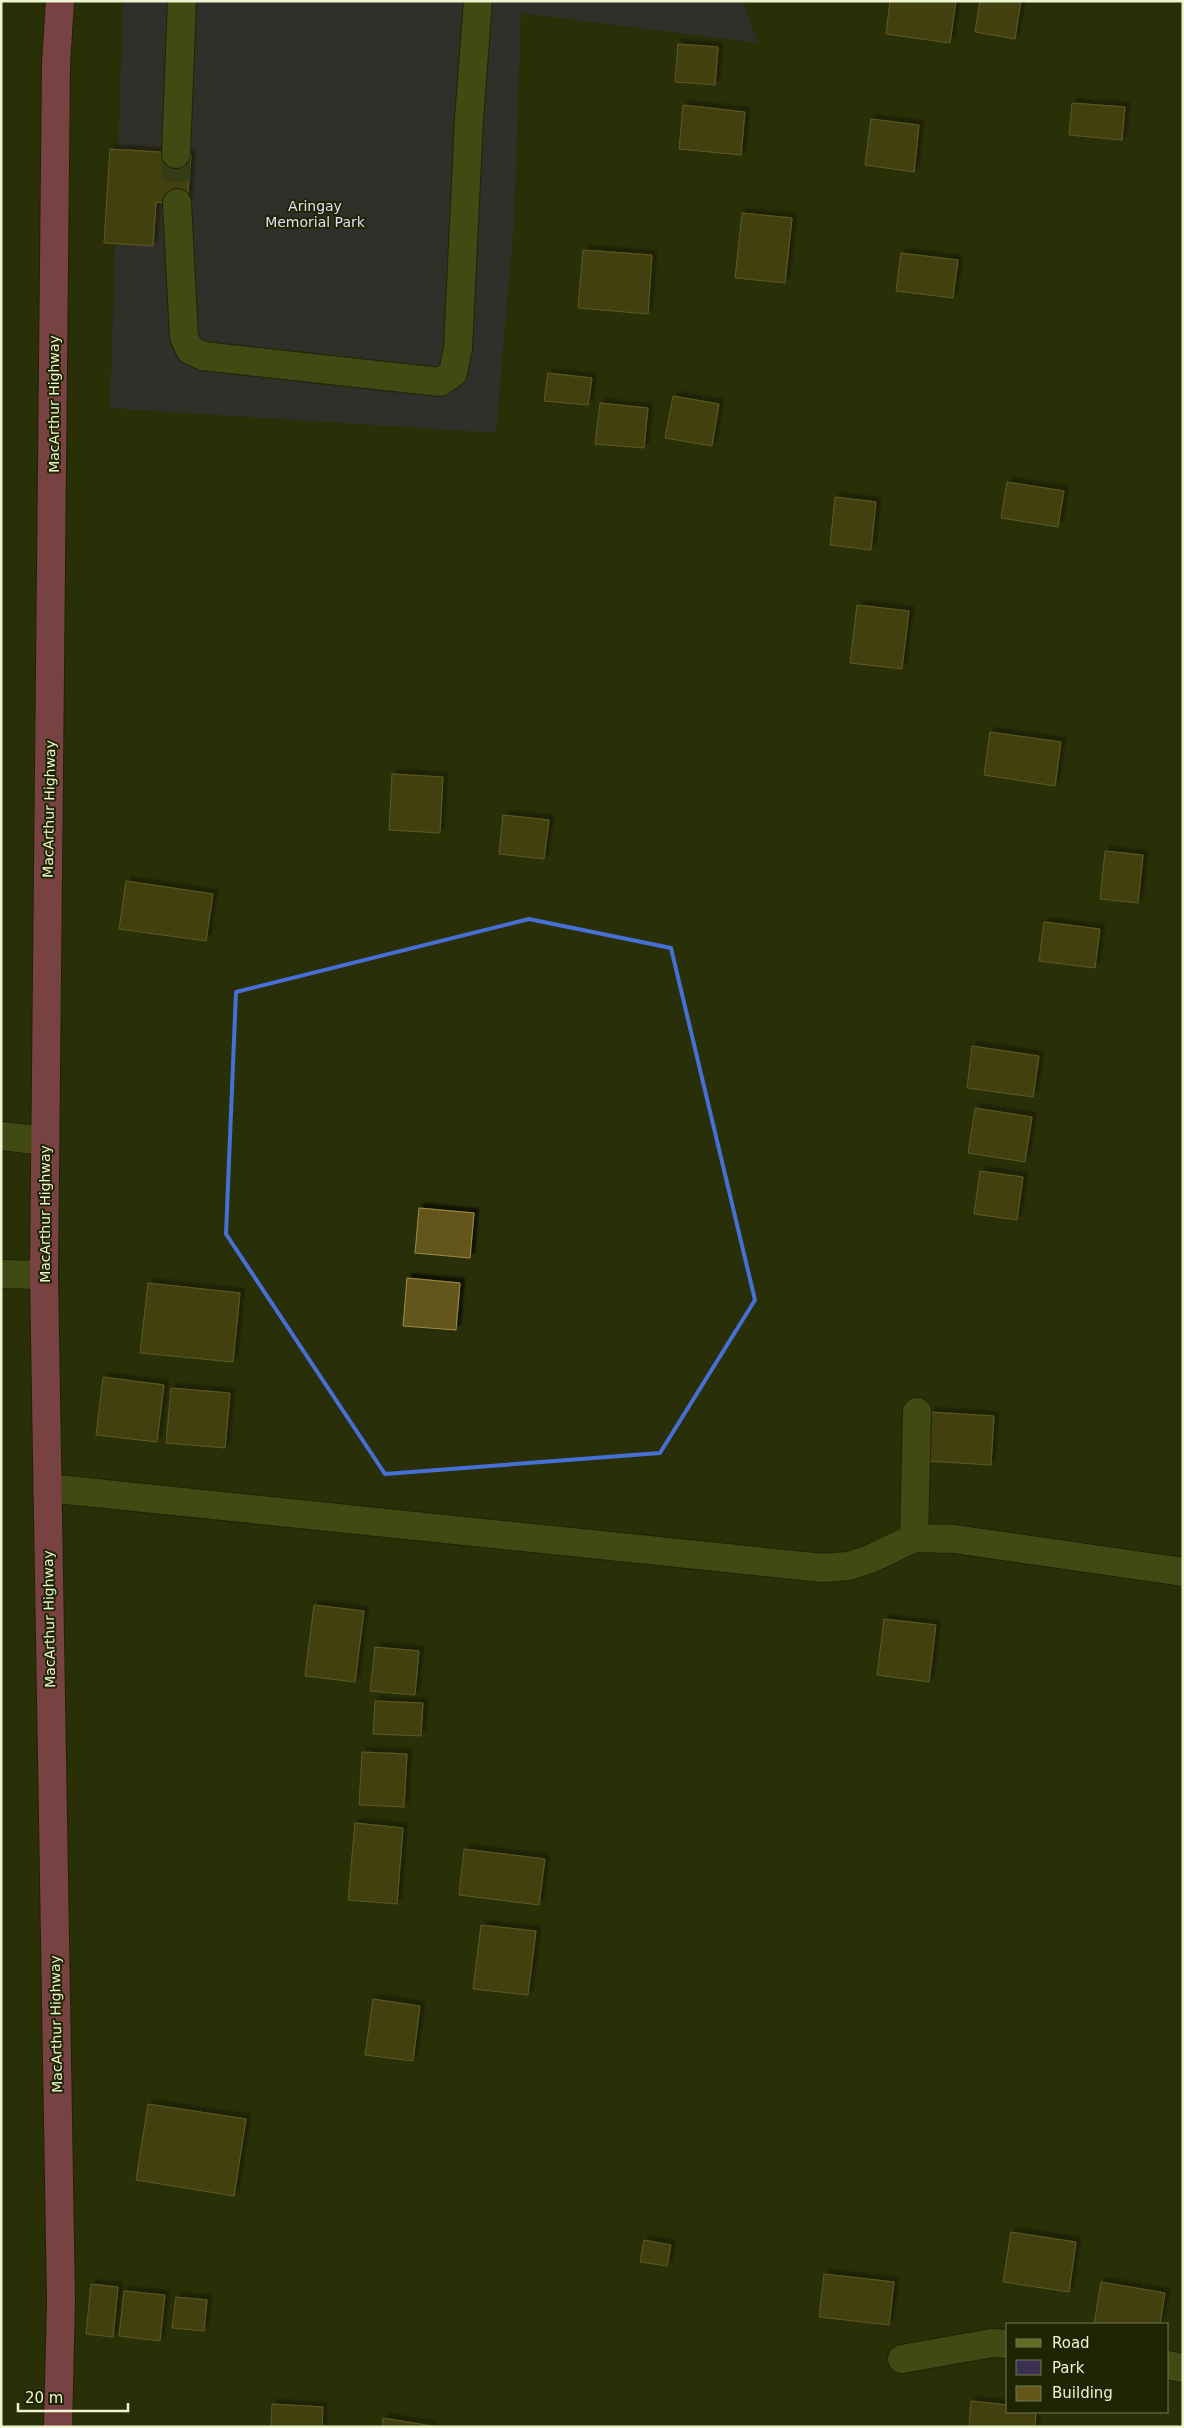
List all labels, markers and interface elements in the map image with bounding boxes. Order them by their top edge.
park label: Aringay Memorial Park [265,198,366,230]
street label: MacArthur Highway [46,335,62,473]
street label: MacArthur Highway [40,740,58,878]
street label: MacArthur Highway [37,1145,53,1283]
street label: MacArthur Highway [40,1550,58,1688]
street label: MacArthur Highway [47,1955,65,2093]
legend [1006,2323,1169,2413]
text: Road [1052,2334,1090,2352]
text: Park [1052,2359,1085,2377]
scale bar [18,2380,128,2412]
text: Building [1052,2384,1113,2402]
text: 20 m [25,2389,63,2407]

